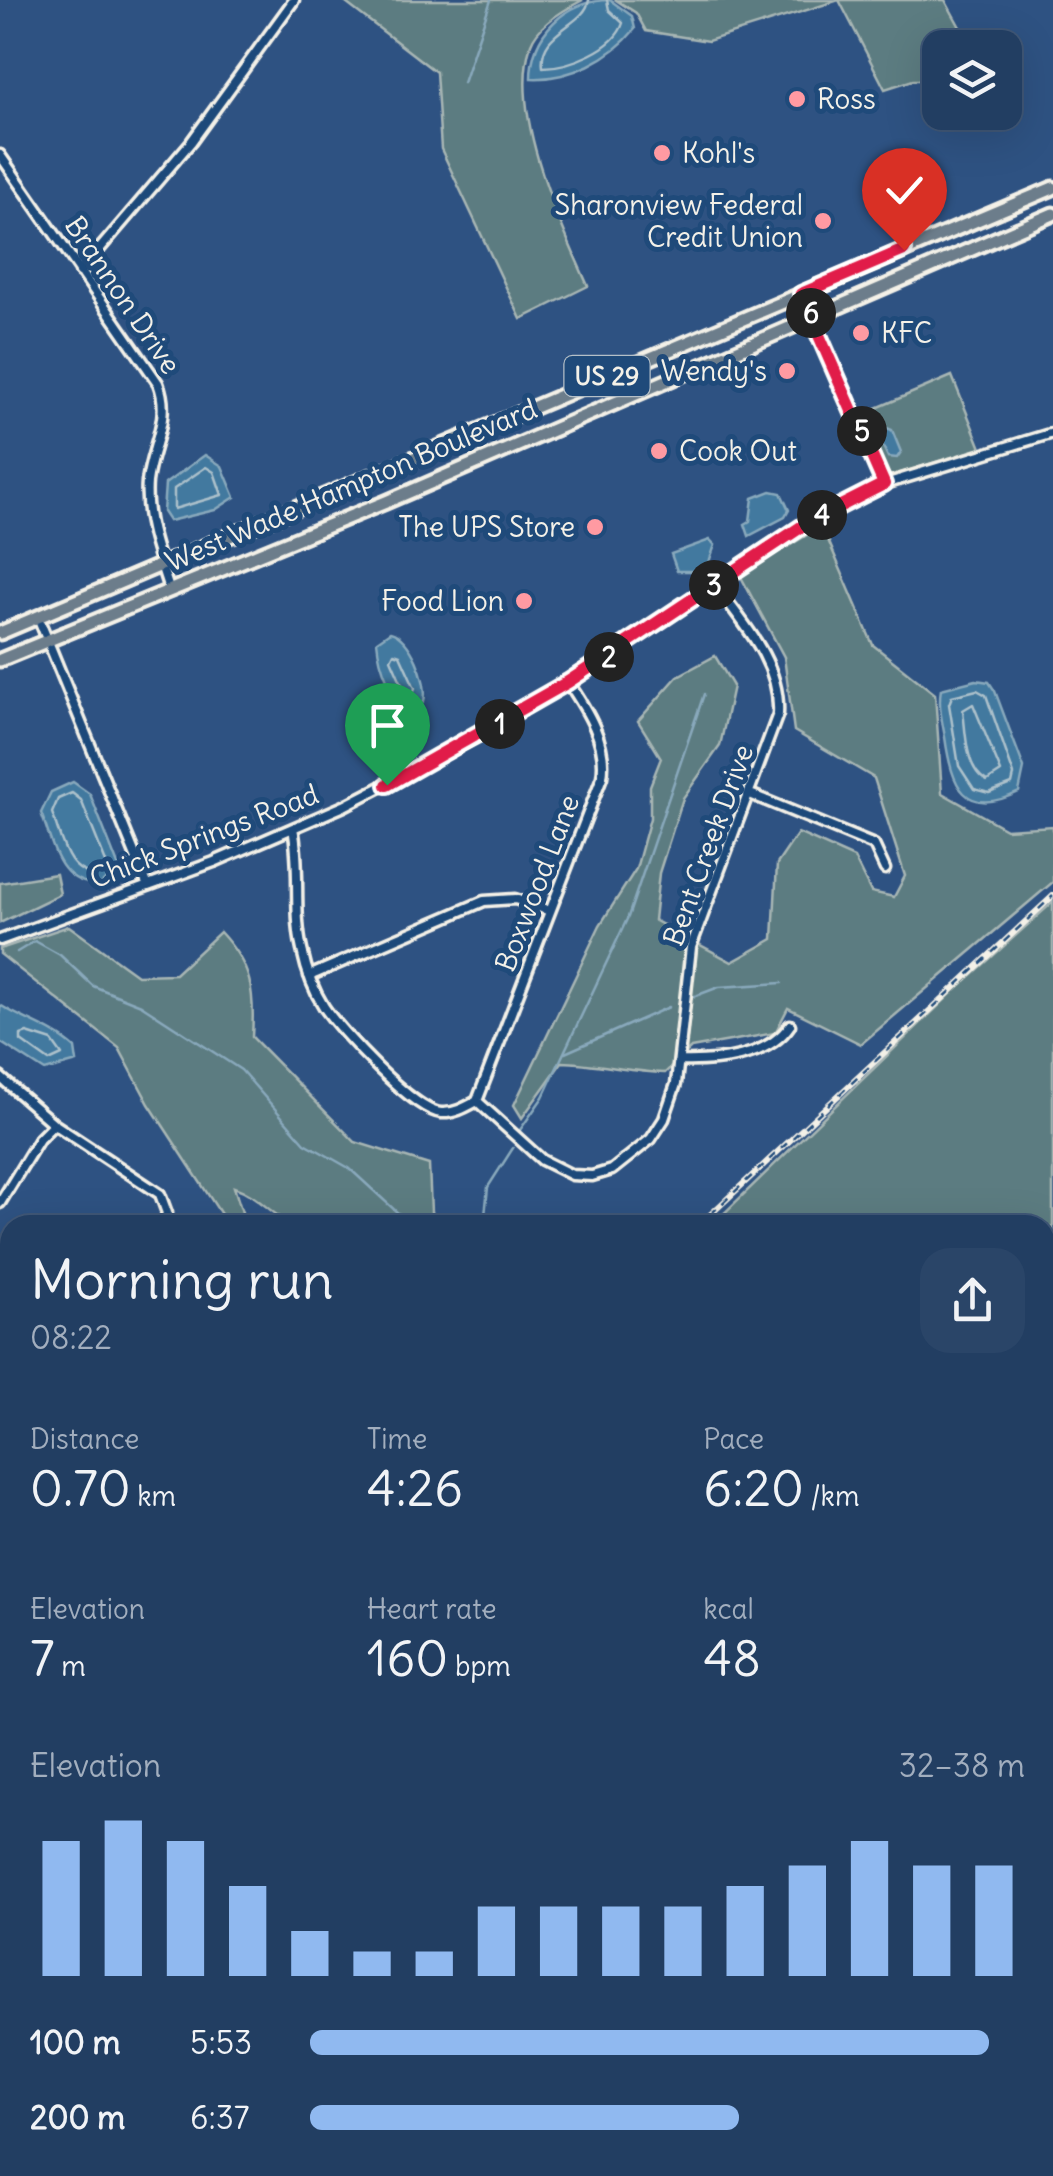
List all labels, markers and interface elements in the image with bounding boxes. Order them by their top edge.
map controls [922,30,1022,130]
button: layers [922,30,1022,130]
place label: Ross [817,81,876,117]
marker: Ross [786,88,808,110]
place label: Kohl's [682,135,755,171]
marker: Kohl's [651,142,673,164]
pin [862,148,947,251]
icon: check [877,163,932,218]
place label: Sharonview Federal Credit Union [555,187,803,255]
street label: Brannon Drive [57,209,189,381]
marker: Sharonview Federal Credit Union [812,210,834,232]
pin: 6 [786,288,836,338]
text: 6 [803,295,819,331]
place label: KFC [881,315,932,351]
marker: KFC [850,322,872,344]
place label: Wendy's [661,353,767,389]
road number: US 29 [564,356,650,396]
marker: Wendy's [776,360,798,382]
street label: West Wade Hampton Boulevard [160,390,542,580]
pin: 5 [837,406,887,456]
text: 5 [854,413,870,449]
place label: Cook Out [679,433,797,469]
marker: Cook Out [648,440,670,462]
pin: 4 [797,490,847,540]
text: 4 [814,497,830,533]
place label: The UPS Store [398,509,575,545]
marker: The UPS Store [584,516,606,538]
pin: 3 [689,560,739,610]
text: 3 [706,567,722,603]
place label: Food Lion [381,583,504,619]
marker: Food Lion [513,590,535,612]
pin: 2 [584,632,634,682]
text: 2 [601,639,617,675]
pin [345,683,430,786]
icon: arrive [360,698,415,753]
pin: 1 [475,699,525,749]
text: 1 [494,706,506,742]
street label: Bent Creek Drive [655,739,761,951]
street label: Chick Springs Road [84,776,324,896]
street label: Boxwood Lane [487,790,587,976]
text: Morning run [30,1245,334,1314]
button: share [920,1248,1025,1353]
text: 08:22 [30,1317,112,1358]
text: Distance [30,1421,139,1457]
text: Time [367,1421,427,1457]
text: Pace [703,1421,764,1457]
text: 0.70 [30,1457,131,1520]
text: 4:26 [367,1457,463,1520]
text: 6:20 [703,1457,804,1520]
text: km [131,1478,176,1514]
text: /km [804,1478,859,1514]
text: Elevation [30,1591,145,1627]
text: Heart rate [367,1591,497,1627]
text: kcal [703,1591,754,1627]
text: 7 [30,1627,55,1690]
text: 160 [367,1627,448,1690]
text: 48 [703,1627,761,1690]
text: m [55,1648,86,1684]
text: bpm [448,1648,511,1684]
text: Elevation [30,1745,161,1786]
text: 32–38 m [899,1745,1025,1786]
text: 100 m [30,2022,121,2063]
text: 5:53 [190,2022,252,2063]
text: 200 m [30,2097,125,2138]
text: 6:37 [190,2097,250,2138]

